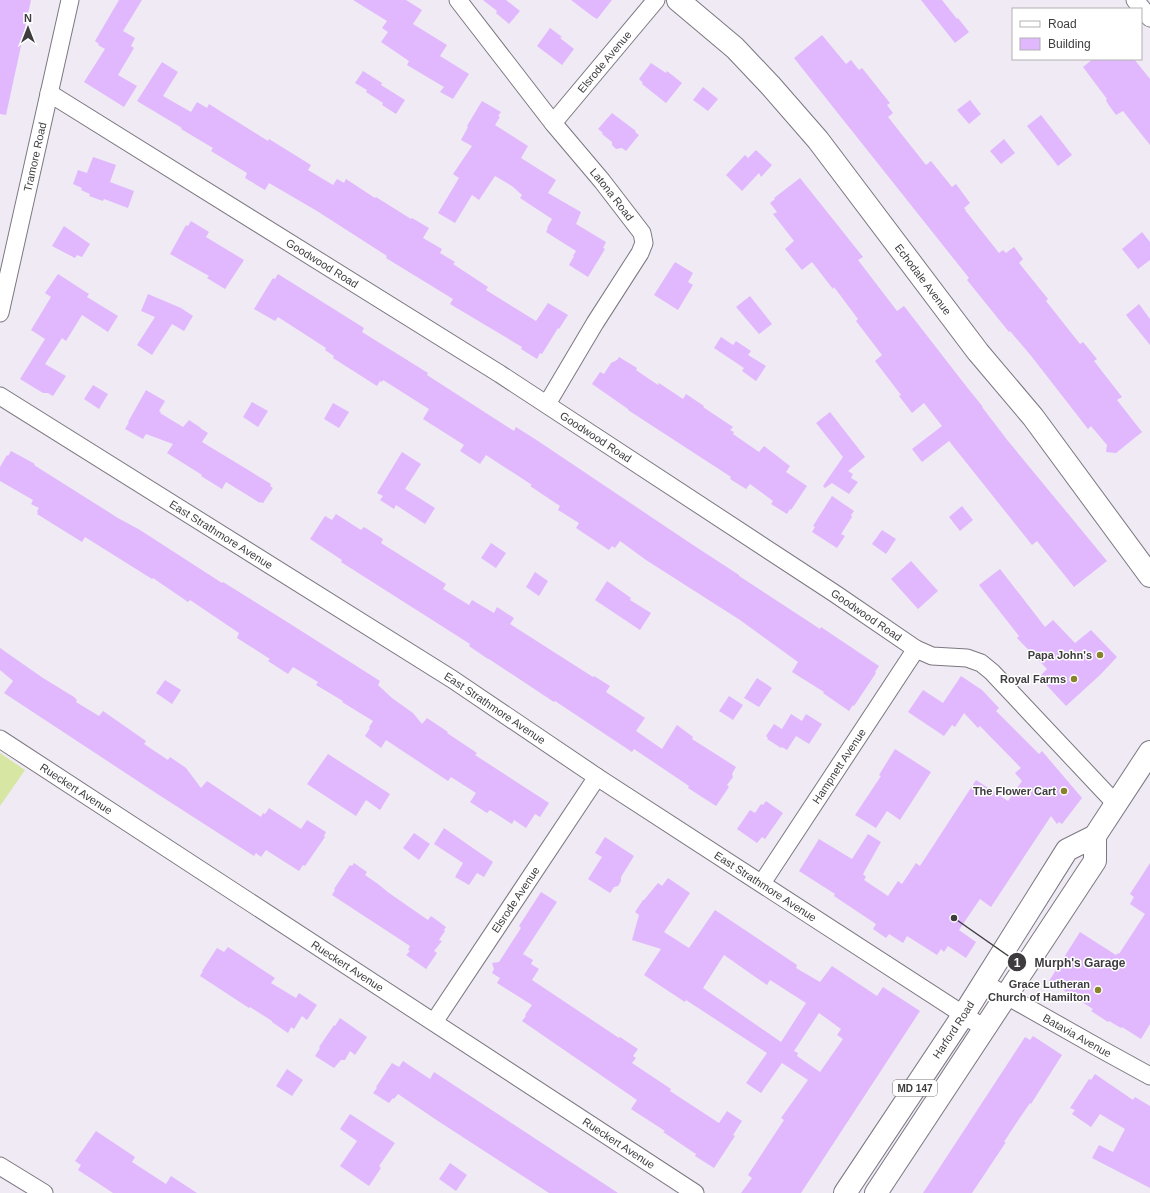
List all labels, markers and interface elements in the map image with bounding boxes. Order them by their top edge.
north arrow [8,8,48,48]
legend [1012,8,1142,60]
text: N [24,12,32,24]
text: Road [1048,17,1077,31]
street label: Elsrode Avenue [575,28,634,95]
text: Building [1048,37,1091,51]
street label: Tramore Road [21,121,48,193]
street label: Latona Road [588,166,636,223]
street label: Goodwood Road [284,236,361,290]
street label: Echodale Avenue [893,242,954,317]
street label: Goodwood Road [558,409,634,465]
street label: East Strathmore Avenue [168,498,275,571]
street label: Goodwood Road [829,587,904,643]
place label: Papa John's [1028,649,1092,661]
marker: Papa John's [1095,650,1105,660]
street label: East Strathmore Avenue [442,670,548,746]
place label: Royal Farms [1000,673,1066,685]
marker: Royal Farms [1069,674,1079,684]
street label: Hampnett Avenue [810,726,868,806]
street label: Rueckert Avenue [38,761,114,817]
place label: The Flower Cart [973,785,1056,797]
marker: The Flower Cart [1059,786,1069,796]
street label: East Strathmore Avenue [712,849,819,924]
street label: Elsrode Avenue [489,864,542,935]
street label: Rueckert Avenue [309,938,386,994]
callout: Murph's Garage [1007,950,1134,974]
text: 1 [1014,956,1021,970]
text: Murph's Garage [1035,956,1126,970]
place label: Grace Lutheran Church of Hamilton [988,978,1090,1003]
marker: Grace Lutheran Church of Hamilton [1093,985,1103,995]
street label: Harford Road [930,999,977,1061]
street label: Batavia Avenue [1041,1012,1113,1060]
road number: MD 147 [893,1080,937,1096]
street label: Rueckert Avenue [580,1115,657,1171]

